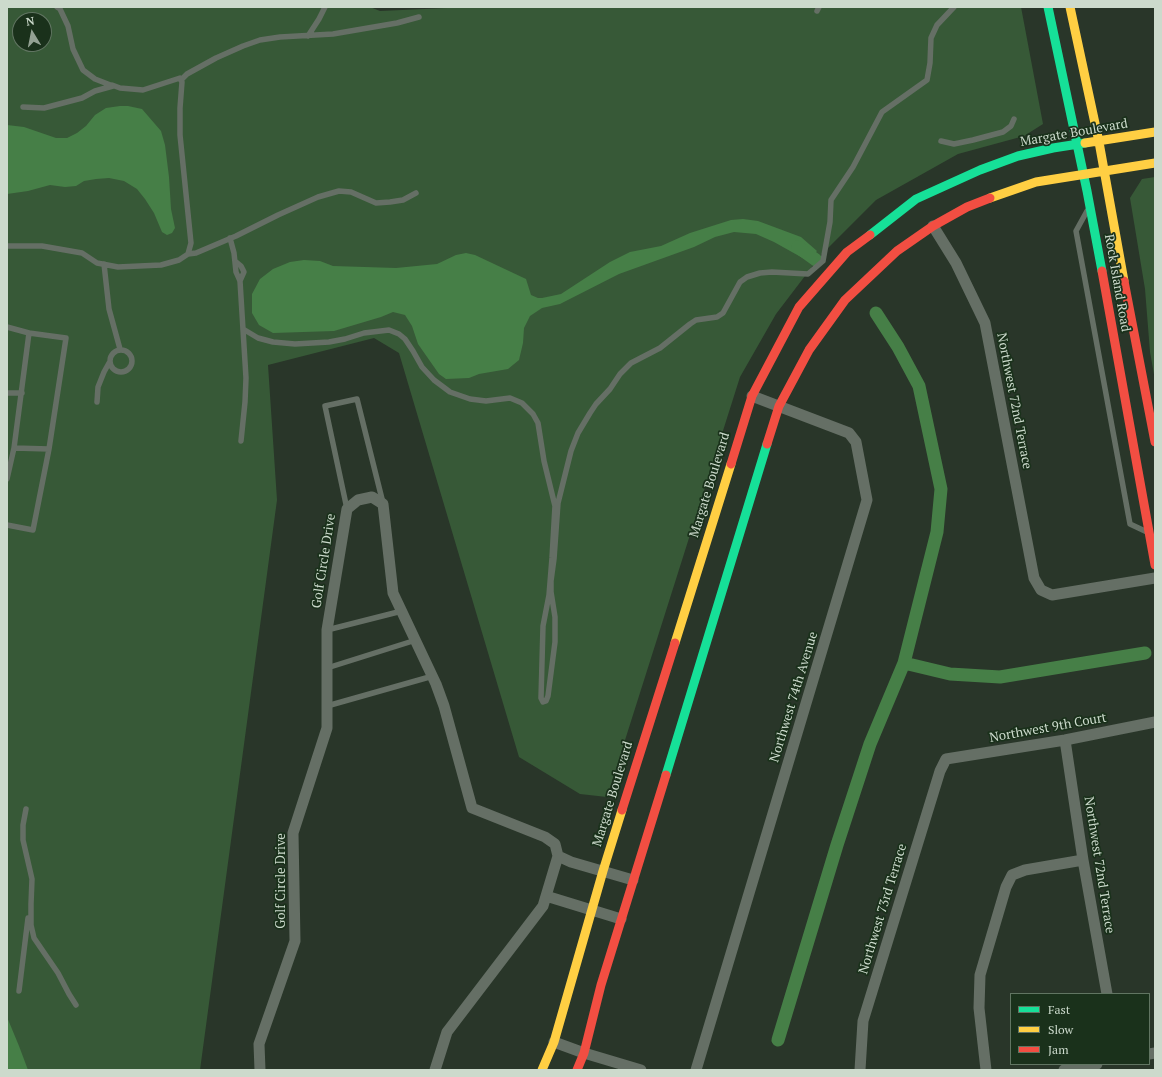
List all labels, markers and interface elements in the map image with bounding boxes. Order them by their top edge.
north arrow [12,12,52,52]
text: N [25,14,35,29]
street label: Margate Boulevard [1019,116,1129,150]
street label: Rock Island Road [1101,233,1133,333]
street label: Northwest 72nd Terrace [993,332,1035,470]
street label: Margate Boulevard [687,431,733,539]
street label: Golf Circle Drive [309,513,339,609]
street label: Northwest 74th Avenue [767,630,821,764]
street label: Northwest 9th Court [988,710,1108,746]
street label: Margate Boulevard [590,740,636,848]
street label: Northwest 72nd Terrace [1080,796,1118,934]
street label: Golf Circle Drive [273,833,289,929]
street label: Northwest 73rd Terrace [856,842,910,976]
legend [1010,993,1150,1065]
text: Fast [1048,1002,1070,1017]
text: Slow [1048,1022,1073,1037]
text: Jam [1048,1042,1069,1057]

